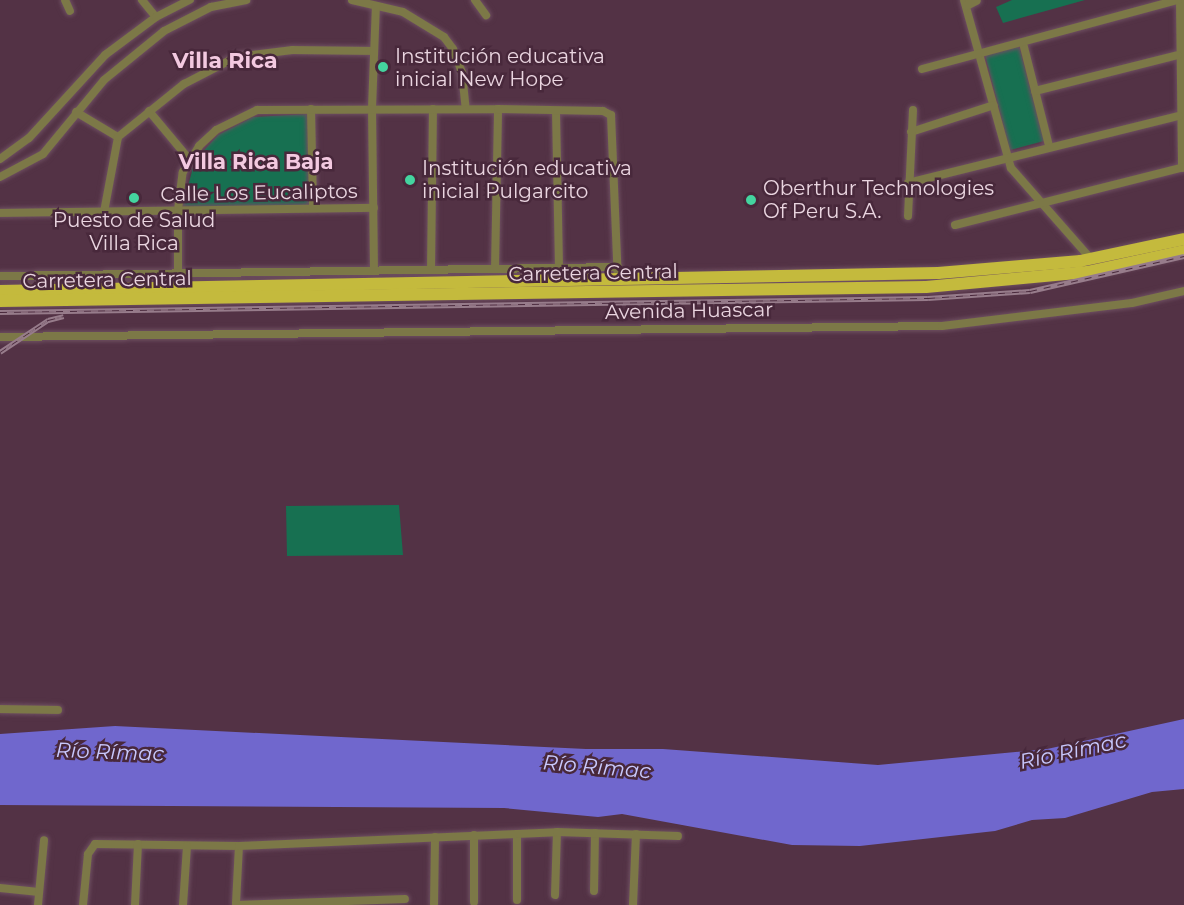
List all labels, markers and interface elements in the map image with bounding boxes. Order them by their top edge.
place label: Institución educativa inicial New Hope [395,44,605,91]
district label: Villa Rica [172,48,278,74]
marker: Institución educativa inicial New Hope [376,60,390,74]
district label: Villa Rica Baja [179,149,333,175]
place label: Institución educativa inicial Pulgarcito [422,156,632,203]
marker: Institución educativa inicial Pulgarcito [403,173,417,187]
place label: Oberthur Technologies Of Peru S.A. [763,176,994,223]
street label: Calle Los Eucaliptos [160,179,358,207]
marker: Puesto de Salud Villa Rica [125,189,143,207]
marker: Oberthur Technologies Of Peru S.A. [744,193,758,207]
place label: Puesto de Salud Villa Rica [53,209,215,256]
street label: Carretera Central [508,260,678,286]
street label: Carretera Central [22,267,192,293]
street label: Avenida Huascar [605,298,773,324]
water label: Río Rímac [1017,727,1129,775]
water label: Río Rímac [55,738,165,766]
water label: Río Rímac [542,750,652,784]

